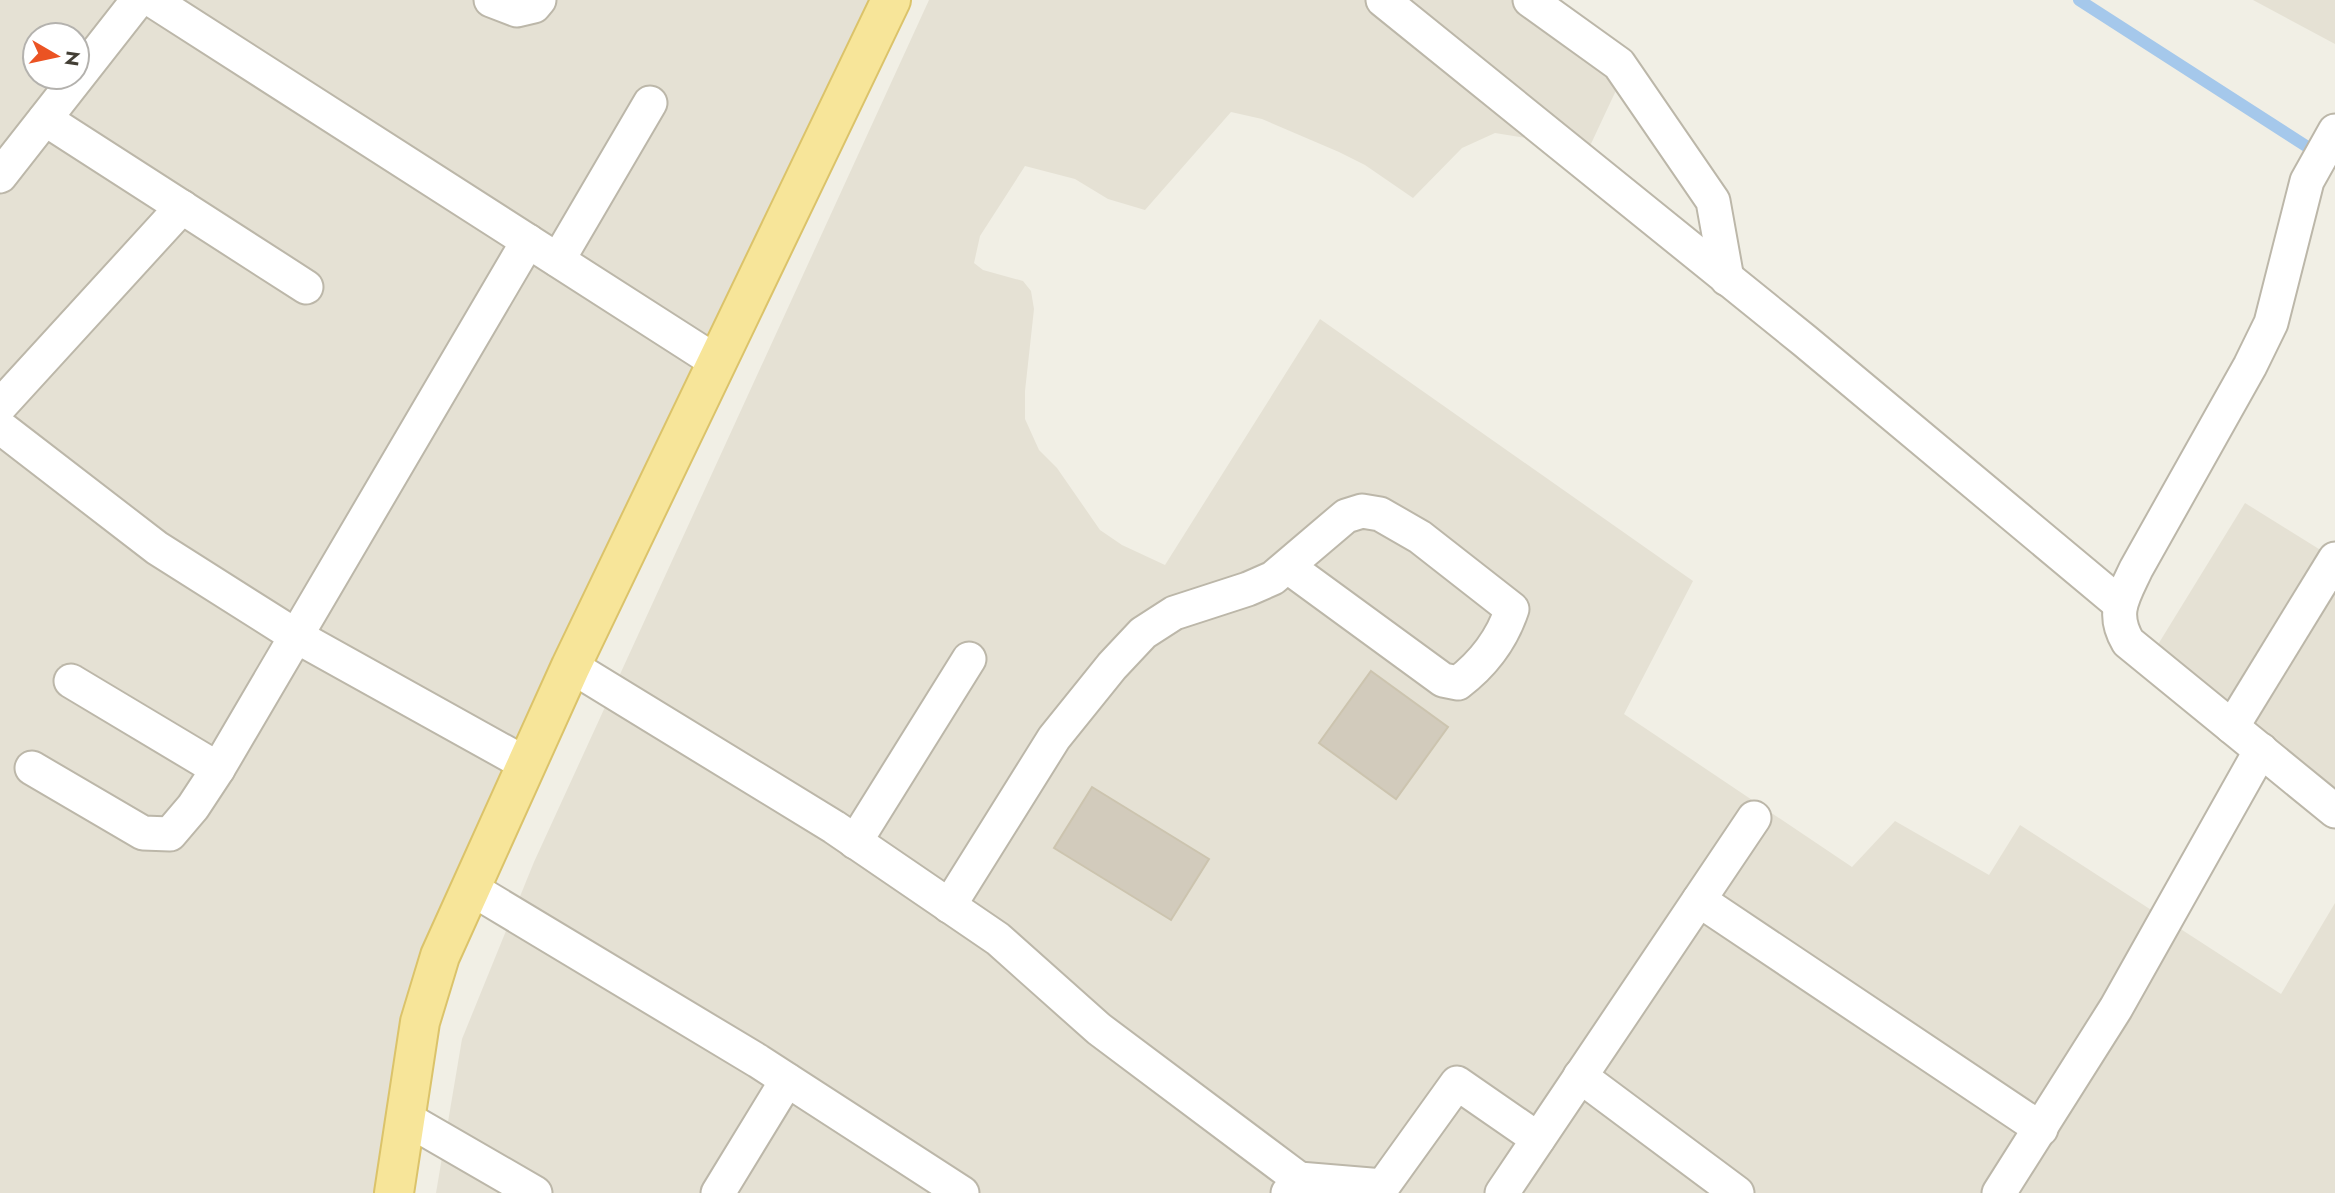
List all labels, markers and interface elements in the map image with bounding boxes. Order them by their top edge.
north arrow [21,21,91,91]
text: N [58,49,87,68]

